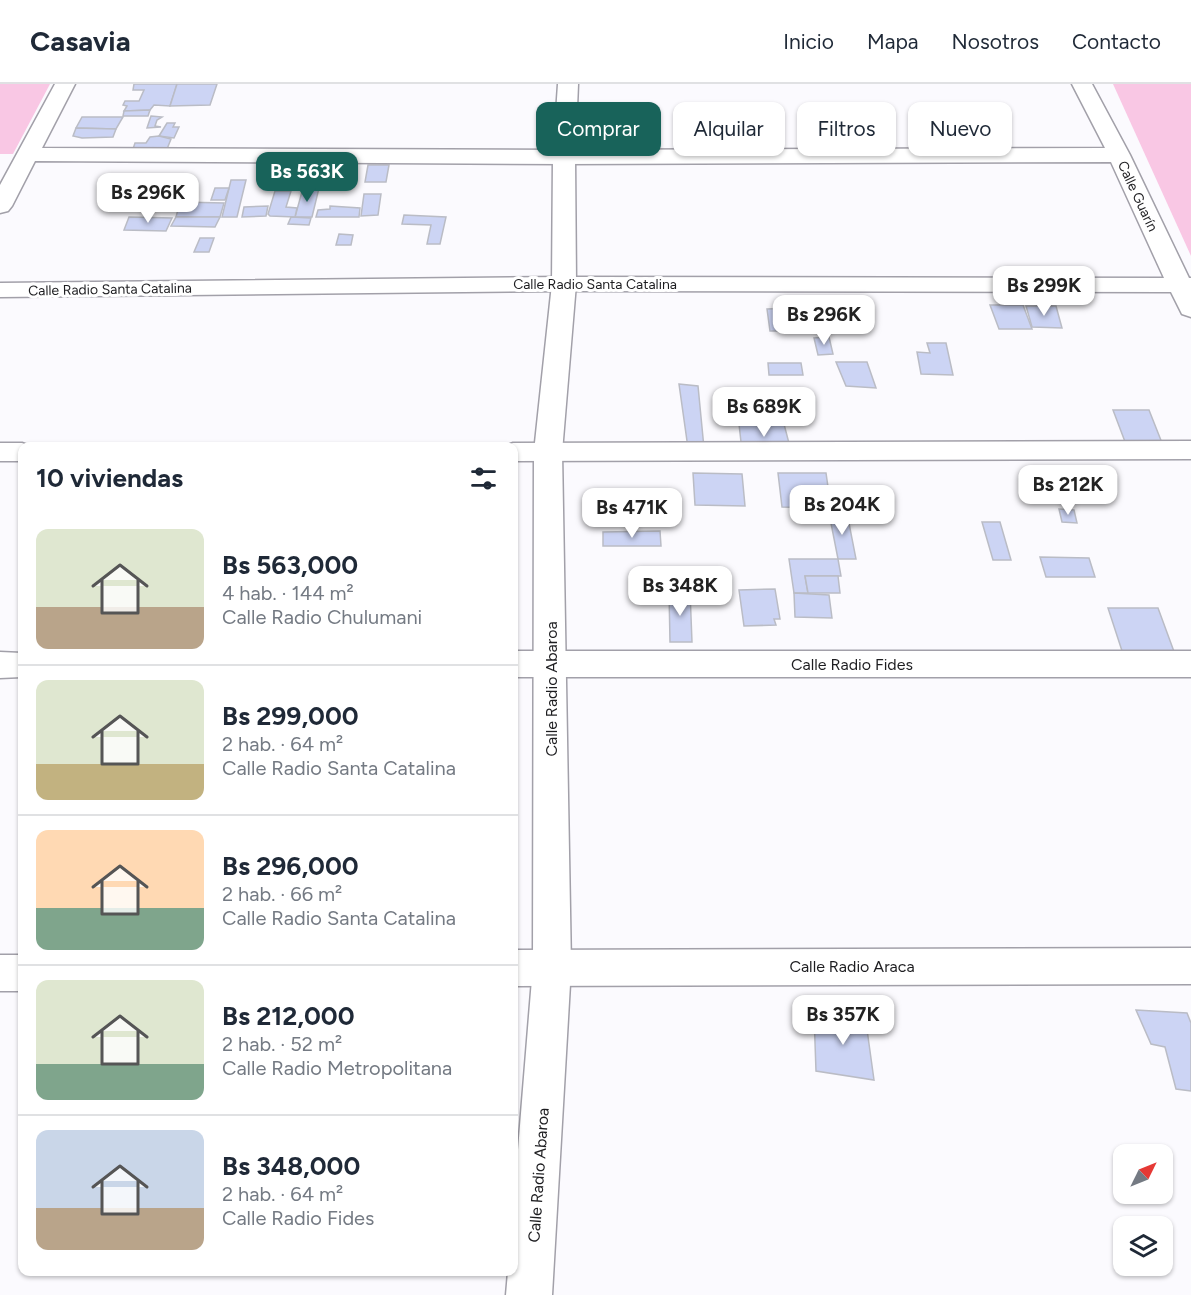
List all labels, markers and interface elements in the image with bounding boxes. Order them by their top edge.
text: Casavia [30,24,131,58]
text: Inicio [783,29,834,54]
text: Mapa [867,29,919,54]
text: Nosotros [952,29,1039,54]
text: Contacto [1072,29,1161,54]
chip: Comprar [536,102,661,156]
chip: Alquilar [673,102,785,156]
chip: Filtros [797,102,896,156]
chip: Nuevo [908,102,1012,156]
pin: Bs 563K [252,152,362,203]
street label: Calle Guarín [1114,158,1161,234]
text: Bs 563K [270,159,344,183]
pin: Bs 296K [93,173,203,224]
text: Bs 296K [111,180,185,204]
pin: Bs 299K [989,266,1099,317]
text: Bs 299K [1007,273,1081,297]
street label: Calle Radio Santa Catalina [513,276,677,293]
street label: Calle Radio Santa Catalina [28,280,192,299]
pin: Bs 296K [769,295,879,346]
text: Bs 296K [787,302,861,326]
pin: Bs 689K [709,387,819,438]
text: Bs 689K [726,394,802,418]
text: 10 viviendas [36,462,183,494]
icon: filters [467,462,500,495]
pin: Bs 212K [1013,465,1123,516]
text: Bs 212K [1032,472,1104,496]
pin: Bs 204K [787,485,897,536]
pin: Bs 471K [577,488,687,539]
text: Bs 204K [804,492,880,516]
text: Bs 471K [596,495,668,519]
text: Bs 563,000 [222,549,358,581]
icon: home [84,553,156,625]
pin: Bs 348K [625,566,735,617]
text: Bs 348K [642,573,718,597]
text: 4 hab. · 144 m² [222,581,354,605]
text: Calle Radio Chulumani [222,605,422,629]
street label: Calle Radio Abaroa [542,621,561,757]
street label: Calle Radio Fides [791,655,913,674]
text: Bs 299,000 [222,700,359,732]
icon: home [84,704,156,776]
text: 2 hab. · 64 m² [222,732,343,756]
text: Calle Radio Santa Catalina [222,756,456,780]
text: Bs 296,000 [222,850,359,882]
icon: home [84,854,156,926]
text: 2 hab. · 66 m² [222,882,342,906]
text: Calle Radio Santa Catalina [222,906,456,930]
street label: Calle Radio Araca [789,957,915,976]
pin: Bs 357K [788,995,898,1046]
text: Bs 212,000 [222,1000,355,1032]
text: Bs 357K [806,1002,880,1026]
icon: home [84,1004,156,1076]
text: 2 hab. · 52 m² [222,1032,342,1056]
text: Calle Radio Metropolitana [222,1056,452,1080]
street label: Calle Radio Abaroa [524,1107,553,1243]
north arrow [1113,1144,1173,1204]
map controls [1113,1144,1173,1276]
text: Bs 348,000 [222,1150,360,1182]
icon: home [84,1154,156,1226]
text: 2 hab. · 64 m² [222,1182,343,1206]
text: Calle Radio Fides [222,1206,374,1230]
button: layers [1113,1216,1173,1276]

